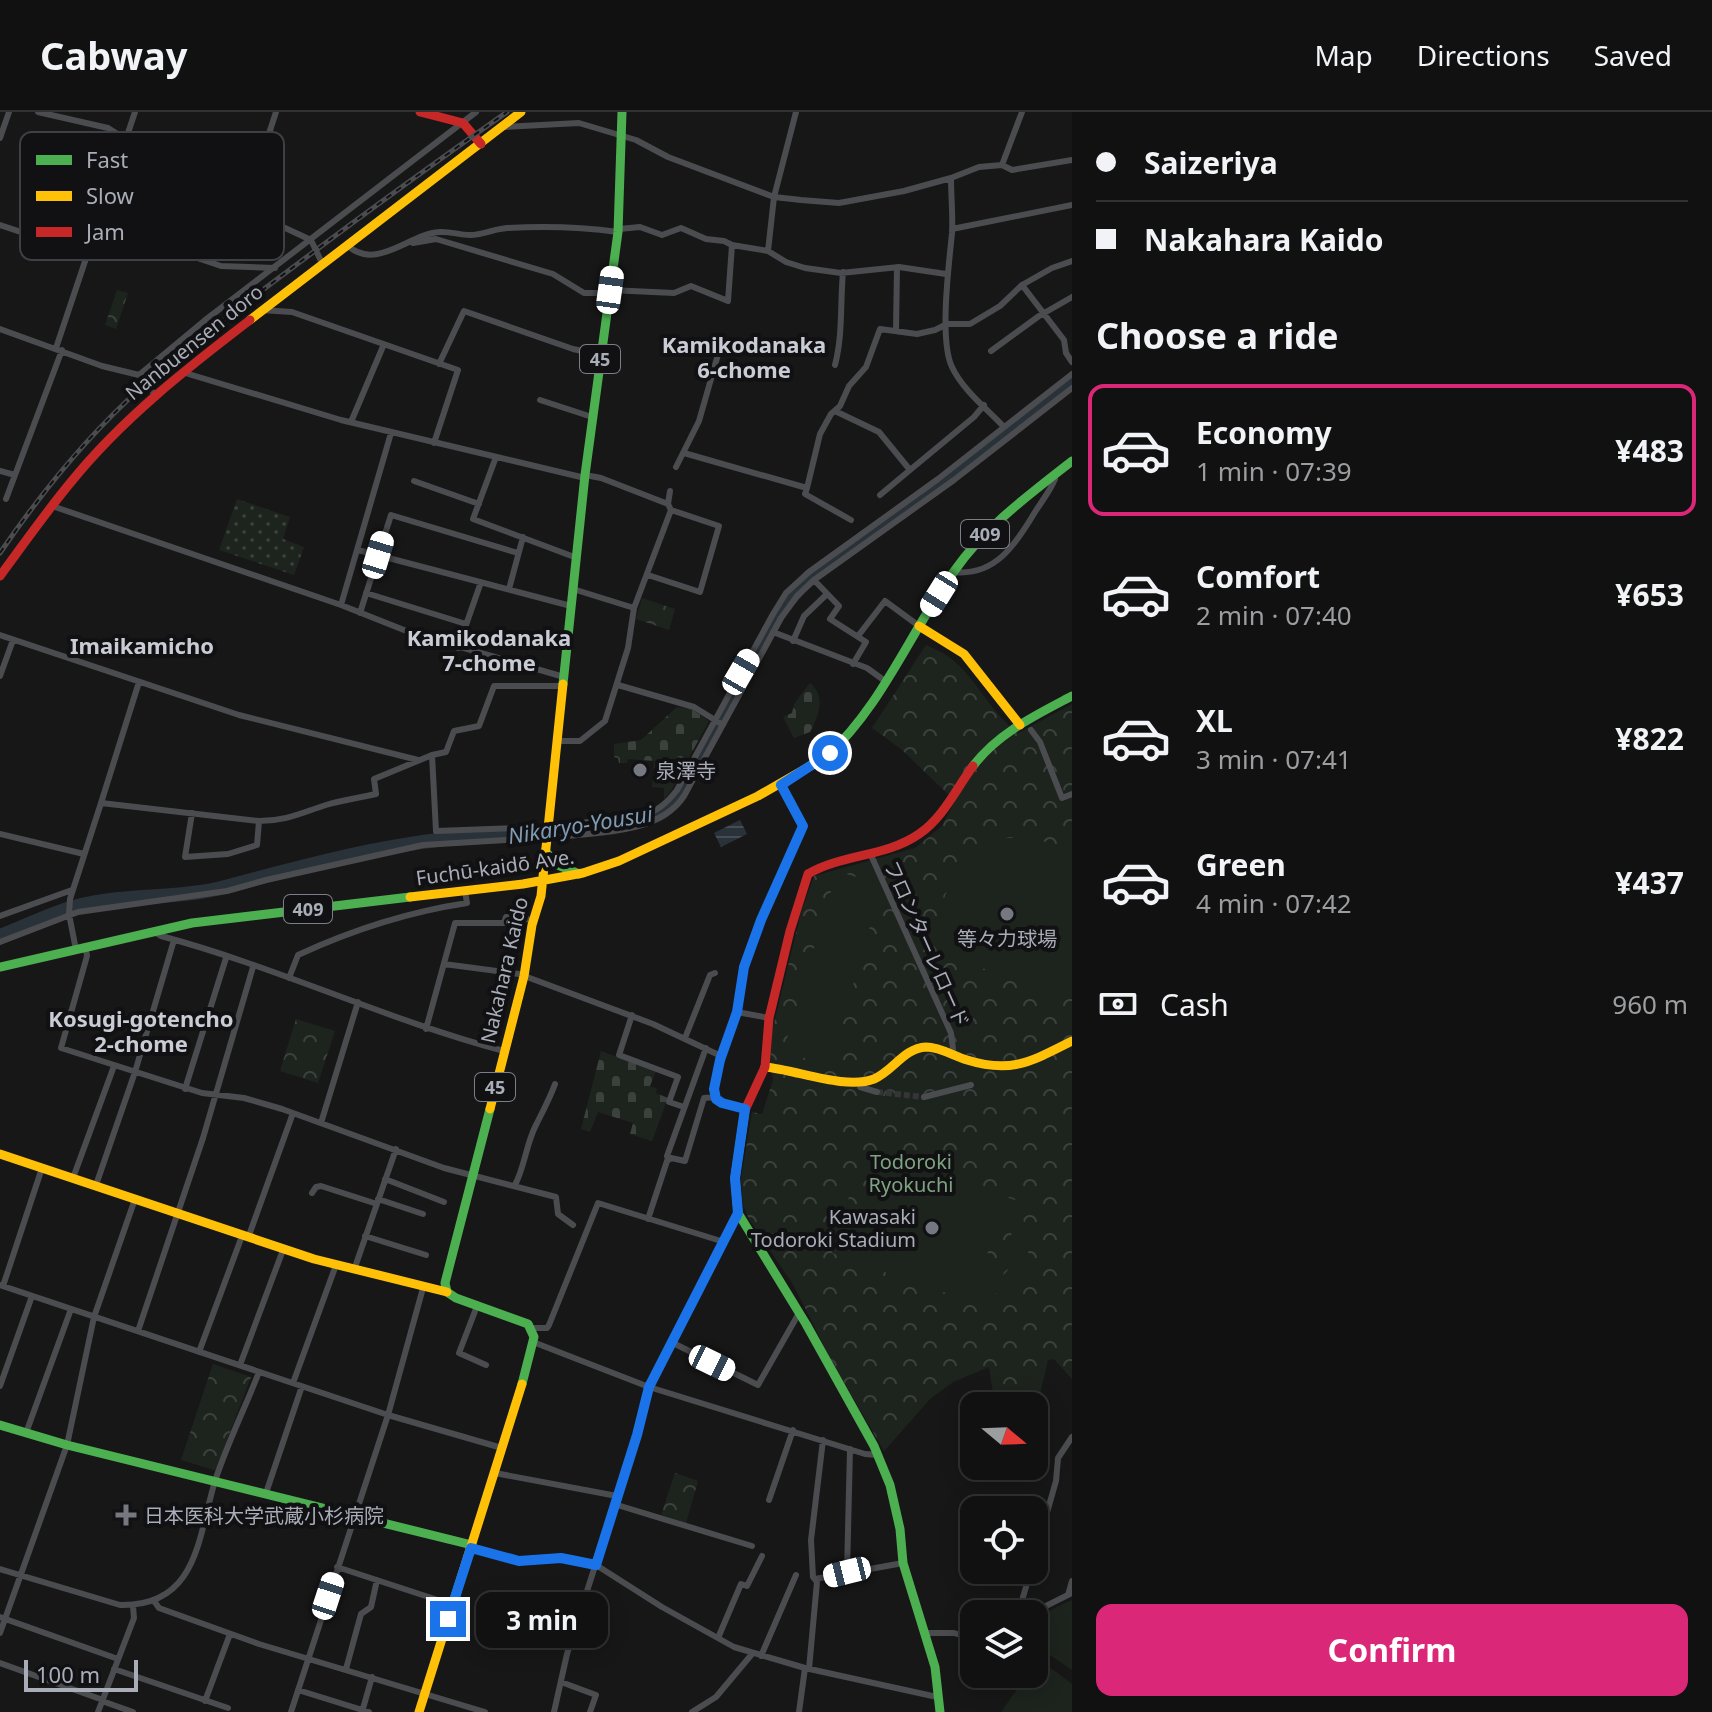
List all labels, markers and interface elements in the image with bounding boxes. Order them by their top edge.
text: Cabway [40,29,187,81]
text: Map [1314,36,1373,74]
text: Directions [1417,36,1550,74]
text: Saved [1594,36,1672,74]
legend [20,132,284,260]
text: Saizeriya [1144,142,1278,183]
text: Fast [86,144,128,174]
text: Slow [86,180,135,210]
text: Jam [84,216,125,246]
text: Nakahara Kaido [1144,219,1384,260]
car [595,265,625,315]
street label: Nanbuensen doro [119,278,269,406]
text: Choose a ride [1096,311,1338,360]
district label: Kamikodanaka 6-chome [662,329,826,384]
road number: 45 [580,345,620,373]
text: Economy [1196,412,1332,453]
icon: car [1100,414,1172,486]
text: ¥483 [1615,430,1684,471]
text: 1 min · 07:39 [1196,453,1352,489]
road number: 409 [961,520,1009,548]
car [360,529,396,581]
text: Comfort [1196,556,1320,597]
icon: car [1100,558,1172,630]
car [916,567,962,621]
text: ¥653 [1615,574,1684,615]
text: 2 min · 07:40 [1196,597,1352,633]
district label: Kamikodanaka 7-chome [407,622,571,677]
district label: Imaikamicho [70,630,214,660]
car [719,645,763,699]
text: XL [1196,700,1233,741]
icon: car [1100,702,1172,774]
text: ¥822 [1615,718,1684,759]
route start [812,735,848,771]
text: 3 min · 07:41 [1196,741,1352,777]
place label: 泉澤寺 [656,757,716,784]
marker: 泉澤寺 [631,761,649,779]
water label: Nikaryo-Yousui [506,798,655,850]
street label: Fuchū-kaidō Ave. [414,843,576,891]
text: Green [1196,844,1286,885]
icon: car [1100,846,1172,918]
street label: フロンターレロード [878,856,976,1032]
text: ¥437 [1615,862,1684,903]
text: 4 min · 07:42 [1196,885,1352,921]
street label: Nakahara Kaido [474,894,534,1046]
road number: 409 [284,895,332,923]
marker: 等々力球場 [998,905,1016,923]
place label: 等々力球場 [957,925,1057,952]
icon: cash [1096,982,1140,1026]
text: Cash [1160,984,1229,1025]
text: 960 m [1612,986,1688,1022]
district label: Kosugi-gotencho 2-chome [48,1003,234,1058]
road number: 45 [475,1073,515,1101]
park label: Todoroki Ryokuchi [869,1148,953,1198]
place label: Kawasaki Todoroki Stadium [751,1203,916,1253]
marker: Kawasaki Todoroki Stadium [923,1219,941,1237]
car [685,1342,739,1384]
north arrow [960,1392,1048,1480]
map controls [960,1392,1048,1688]
button: locate [960,1496,1048,1584]
place label: 日本医科大学武蔵小杉病院 [144,1502,384,1529]
marker: 日本医科大学武蔵小杉病院 [115,1504,137,1526]
car [821,1555,873,1589]
car [309,1569,347,1623]
callout: 3 min [476,1591,608,1647]
button: layers [960,1600,1048,1688]
route end [430,1601,466,1637]
text: 3 min [506,1602,578,1638]
button: Confirm [1096,1604,1688,1696]
scale bar [24,1656,138,1692]
text: 100 m [36,1659,100,1689]

